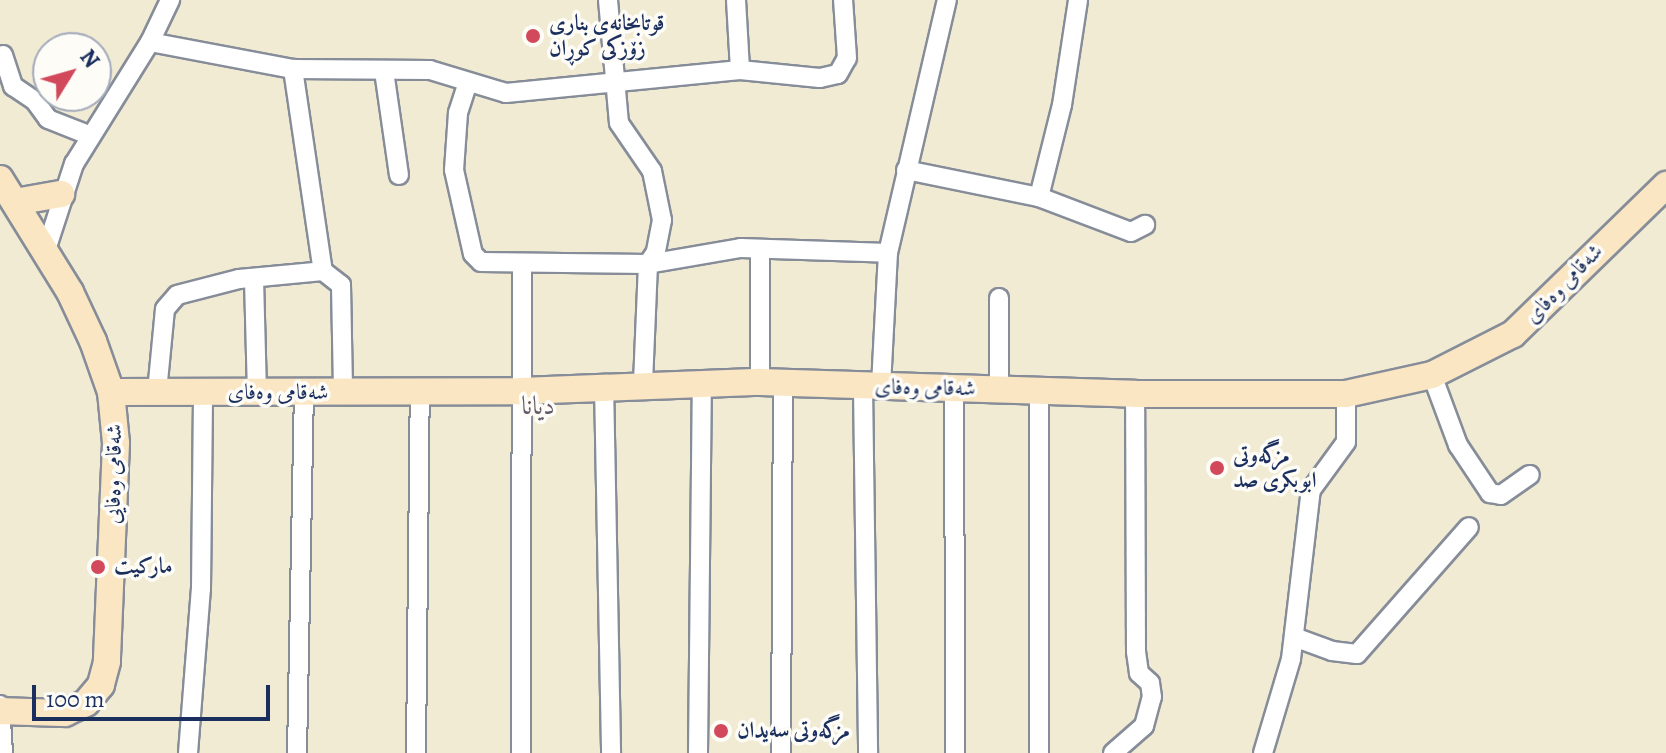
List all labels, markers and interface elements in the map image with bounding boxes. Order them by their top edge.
place label: قوتابخانەی بناری زۆزکی کوڕان [549,10,664,62]
marker: قوتابخانەی بناری زۆزکی کوڕان [524,27,542,45]
north arrow [32,32,112,112]
text: N [73,43,106,74]
street label: شەقامی وەفای [1519,239,1609,329]
street label: شەقامی وەفای [874,374,976,402]
street label: شەقامی وەفای [228,380,328,406]
district label: دیانا [521,390,555,422]
street label: شەقامی وەفایی [100,424,128,524]
place label: مزگەوتی ابوبکری صد [1233,442,1316,494]
marker: مزگەوتی ابوبکری صد [1208,459,1226,477]
place label: ماركيت [114,554,172,580]
marker: ماركيت [89,558,107,576]
scale bar [36,669,274,719]
text: 100 m [46,683,105,715]
place label: مزگەوتی سەیدان [737,718,850,744]
marker: مزگەوتی سەیدان [712,722,730,740]

